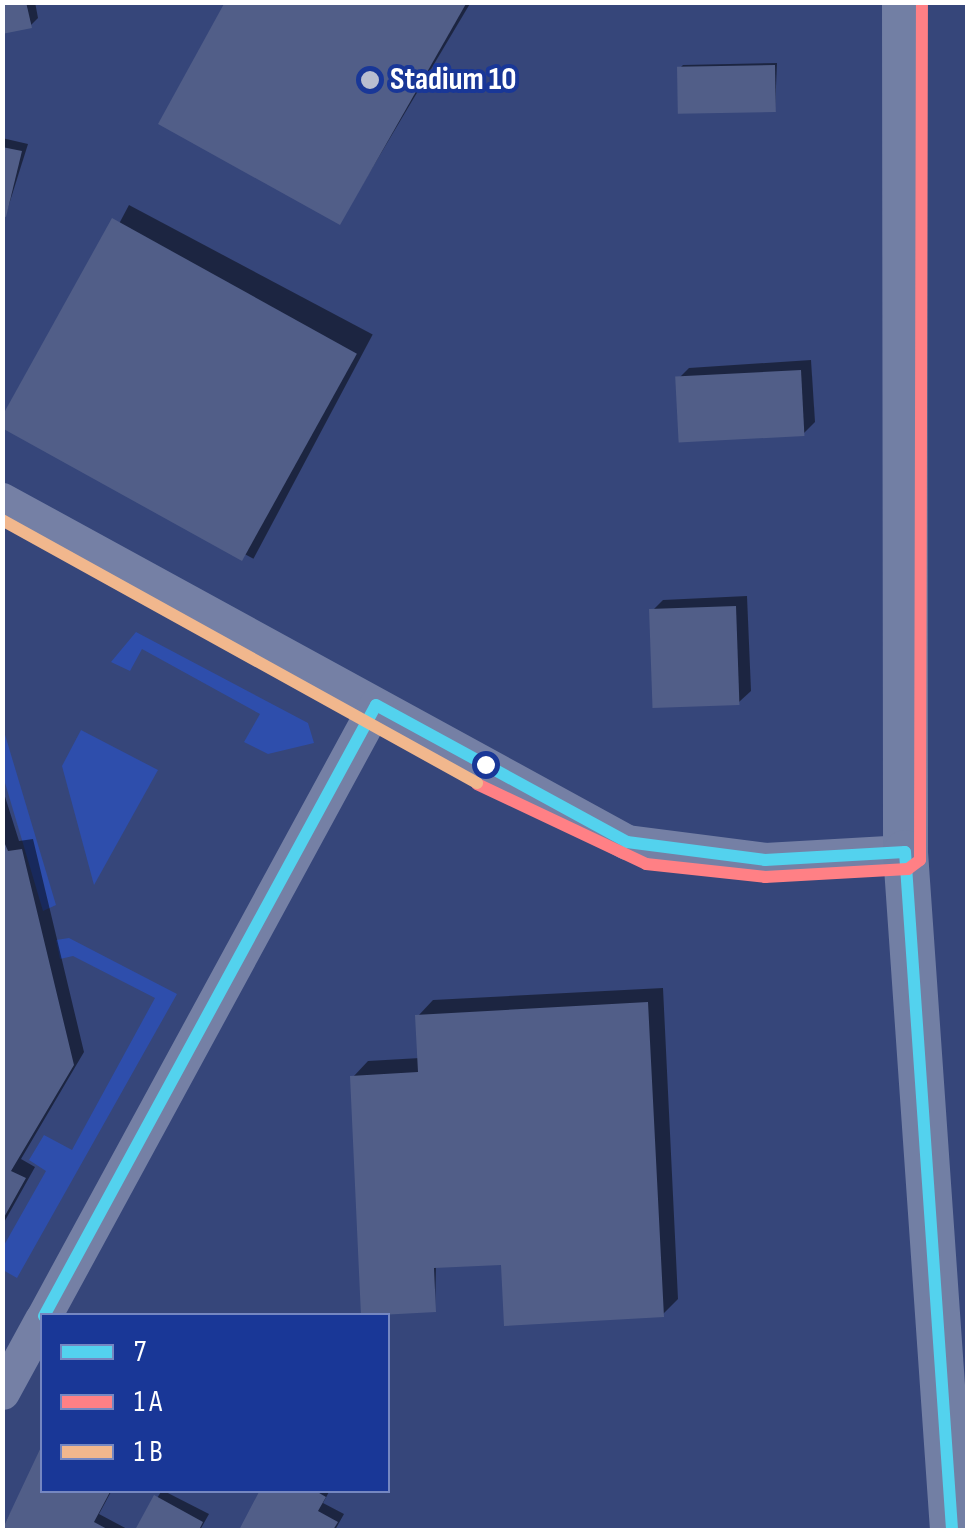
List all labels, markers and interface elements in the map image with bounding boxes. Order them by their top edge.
place label: Stadium 10 [390,61,516,99]
marker: Stadium 10 [359,69,381,91]
unlabelled marker [476,755,496,775]
legend [40,1313,390,1493]
text: 7 [134,1334,146,1370]
text: 1 A [134,1384,162,1420]
text: 1 B [134,1434,163,1470]

